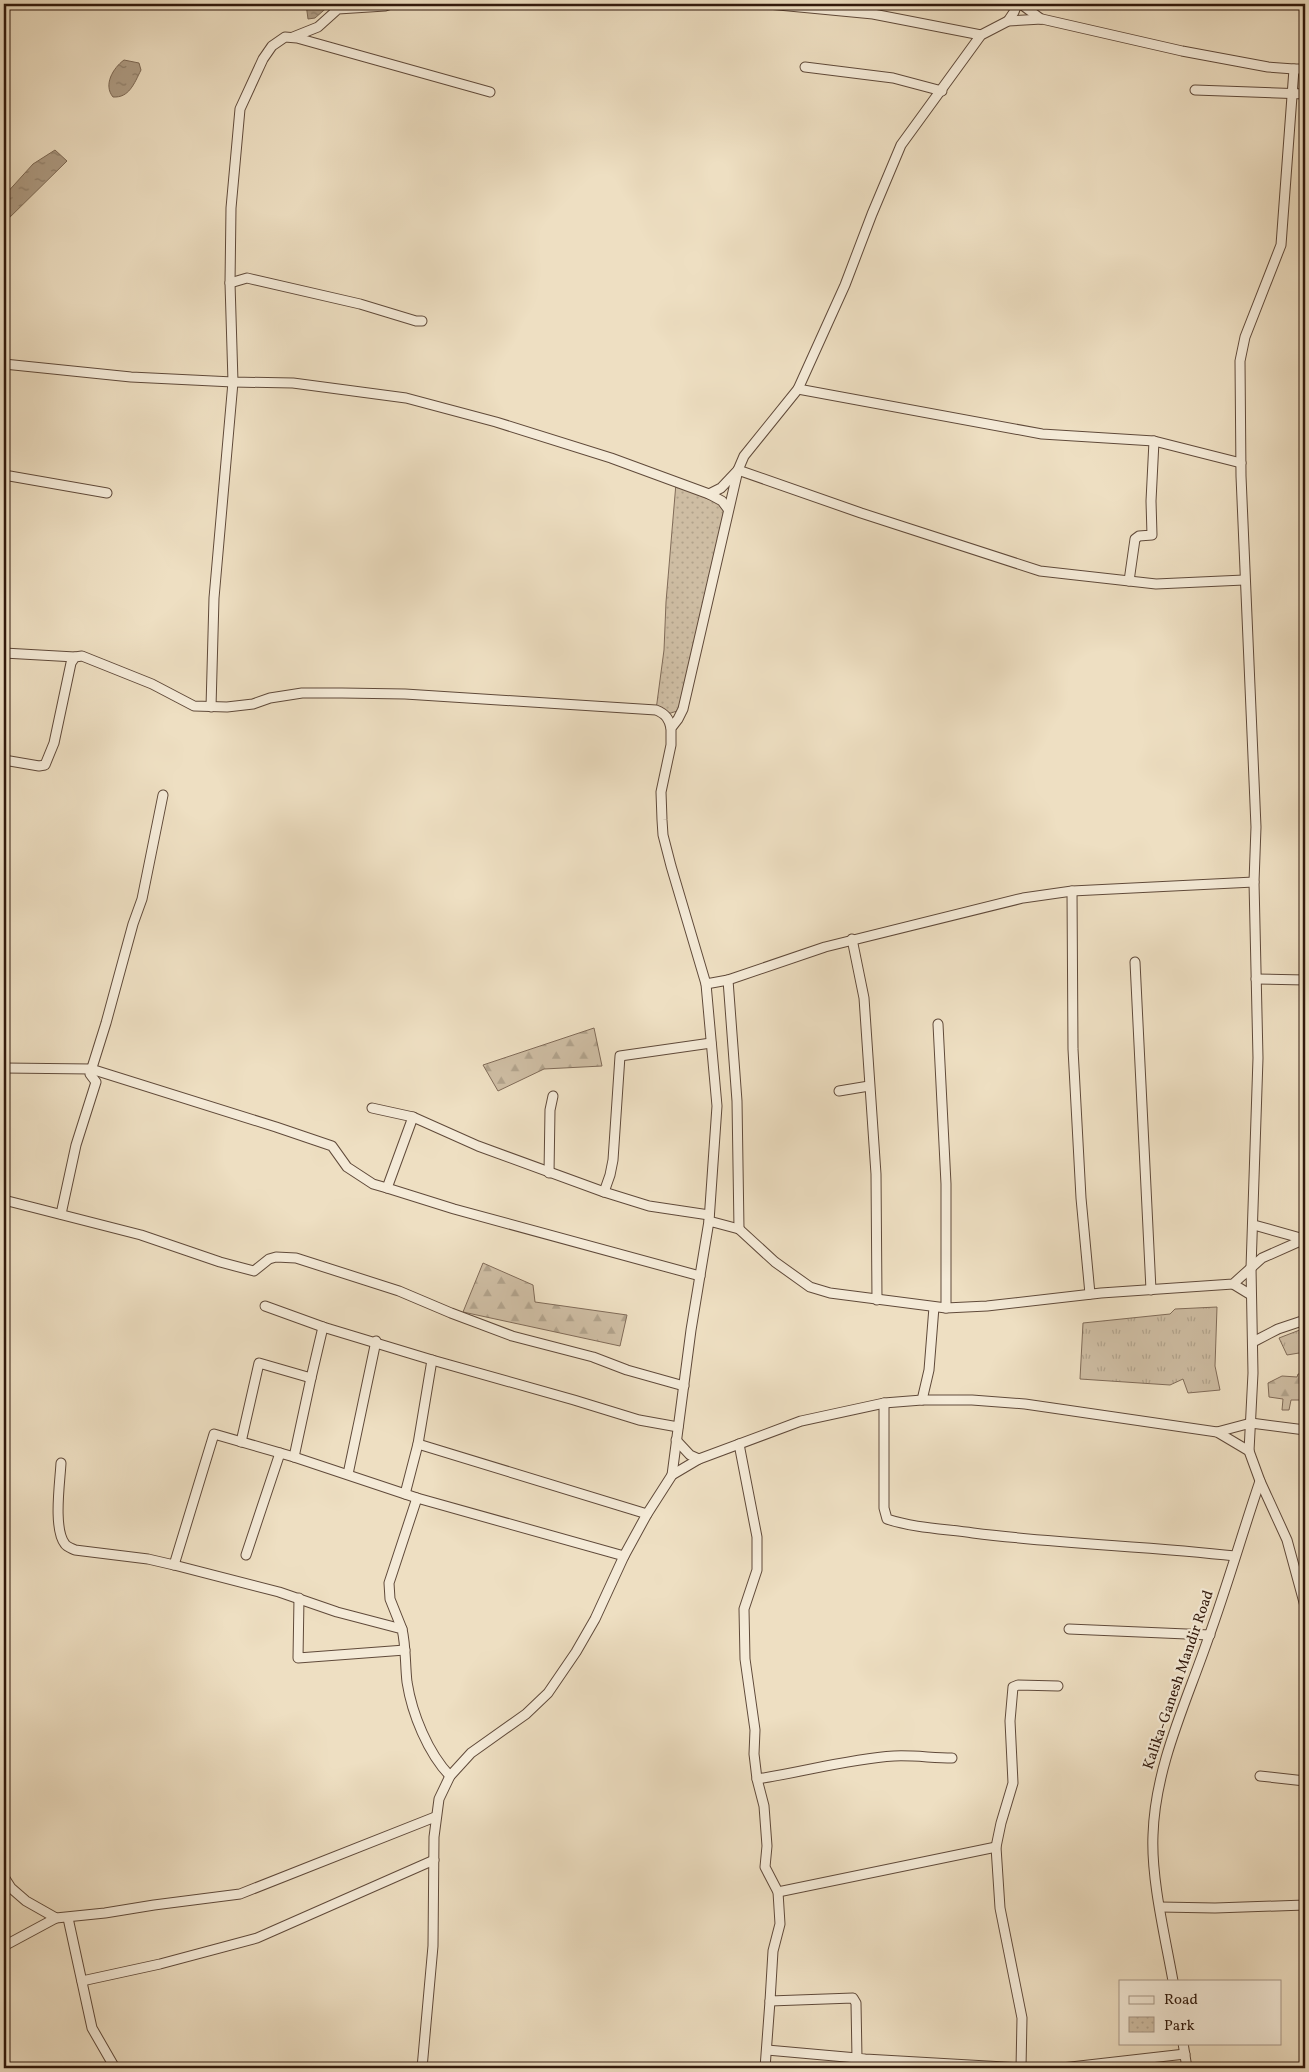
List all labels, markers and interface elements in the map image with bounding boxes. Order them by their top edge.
street label: Kalika-Ganesh Mandir Road [1138,1588,1220,1772]
legend [1119,1980,1282,2044]
text: Road [1164,1990,1198,2011]
text: Park [1164,2016,1195,2037]

